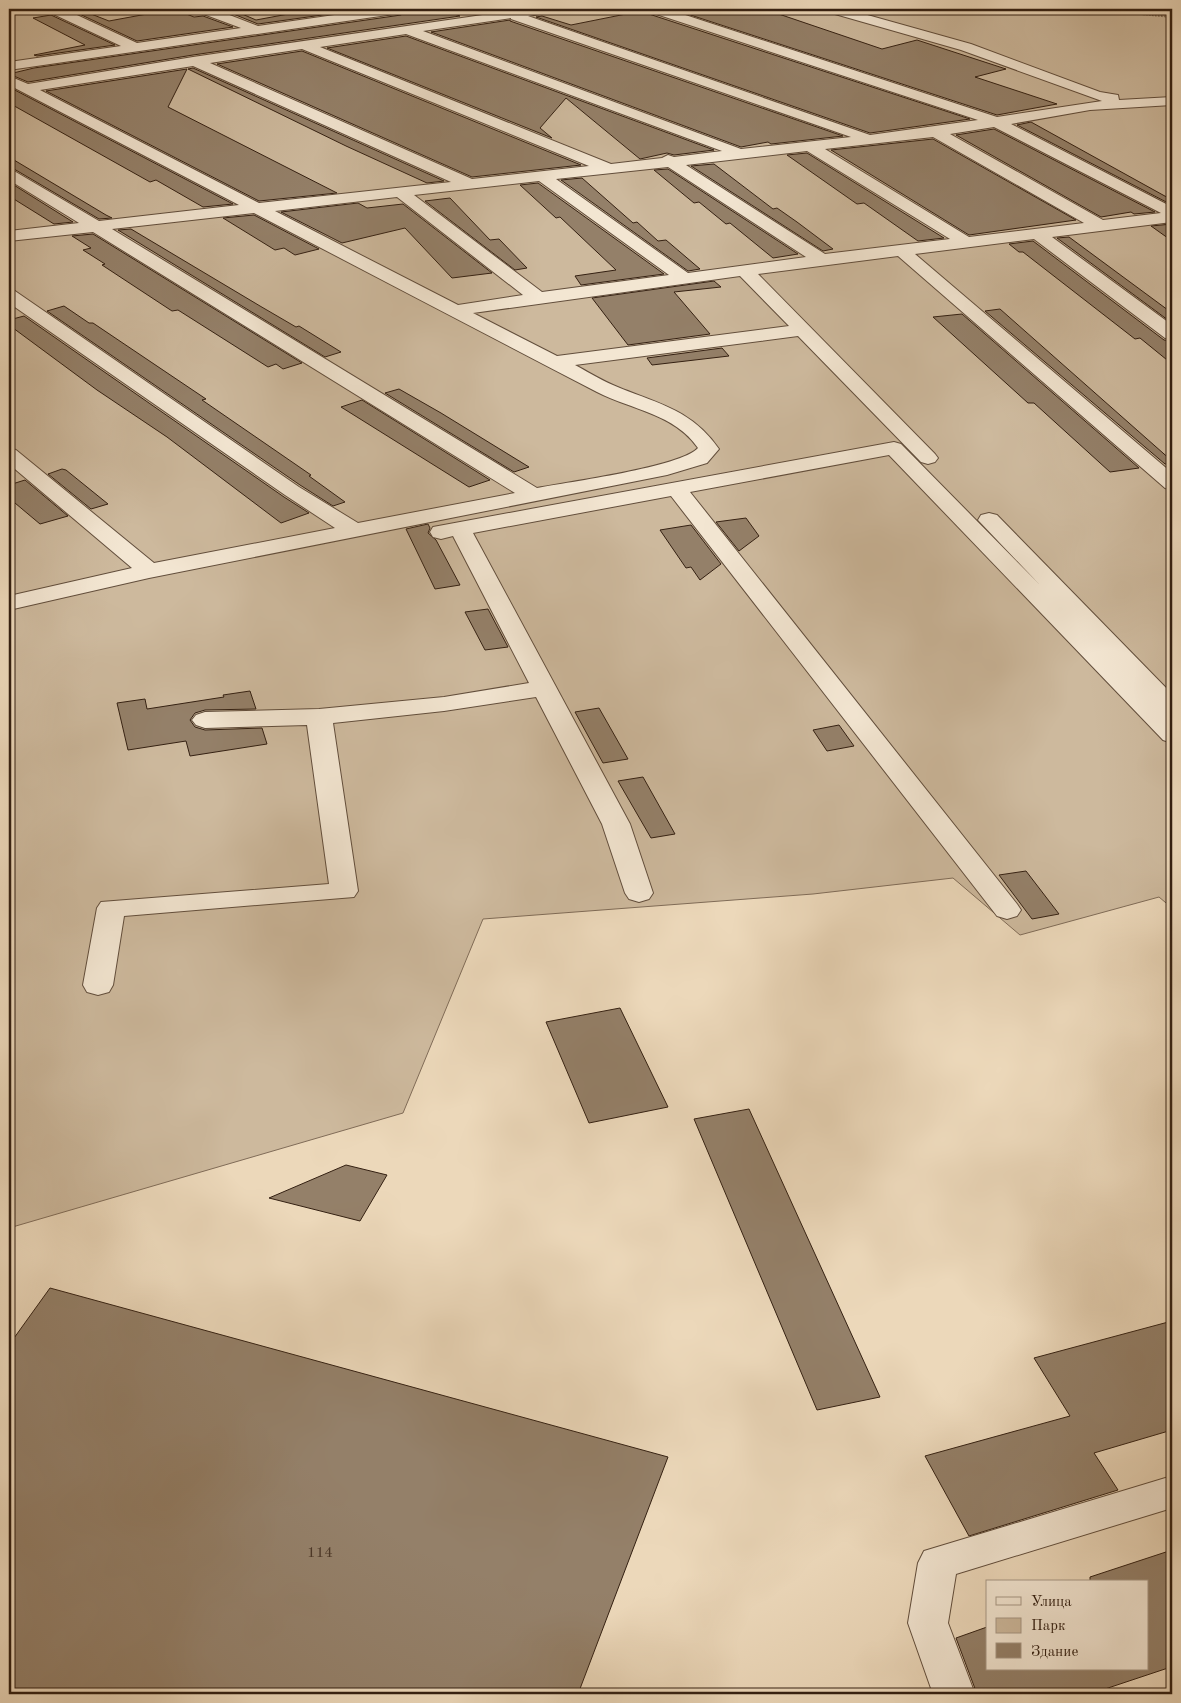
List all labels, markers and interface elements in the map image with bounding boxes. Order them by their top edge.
house number: 114 [307,1546,333,1561]
legend [986,1580,1148,1670]
text: Улица [1031,1595,1072,1610]
text: Парк [1031,1619,1066,1634]
text: Здание [1031,1645,1078,1660]

